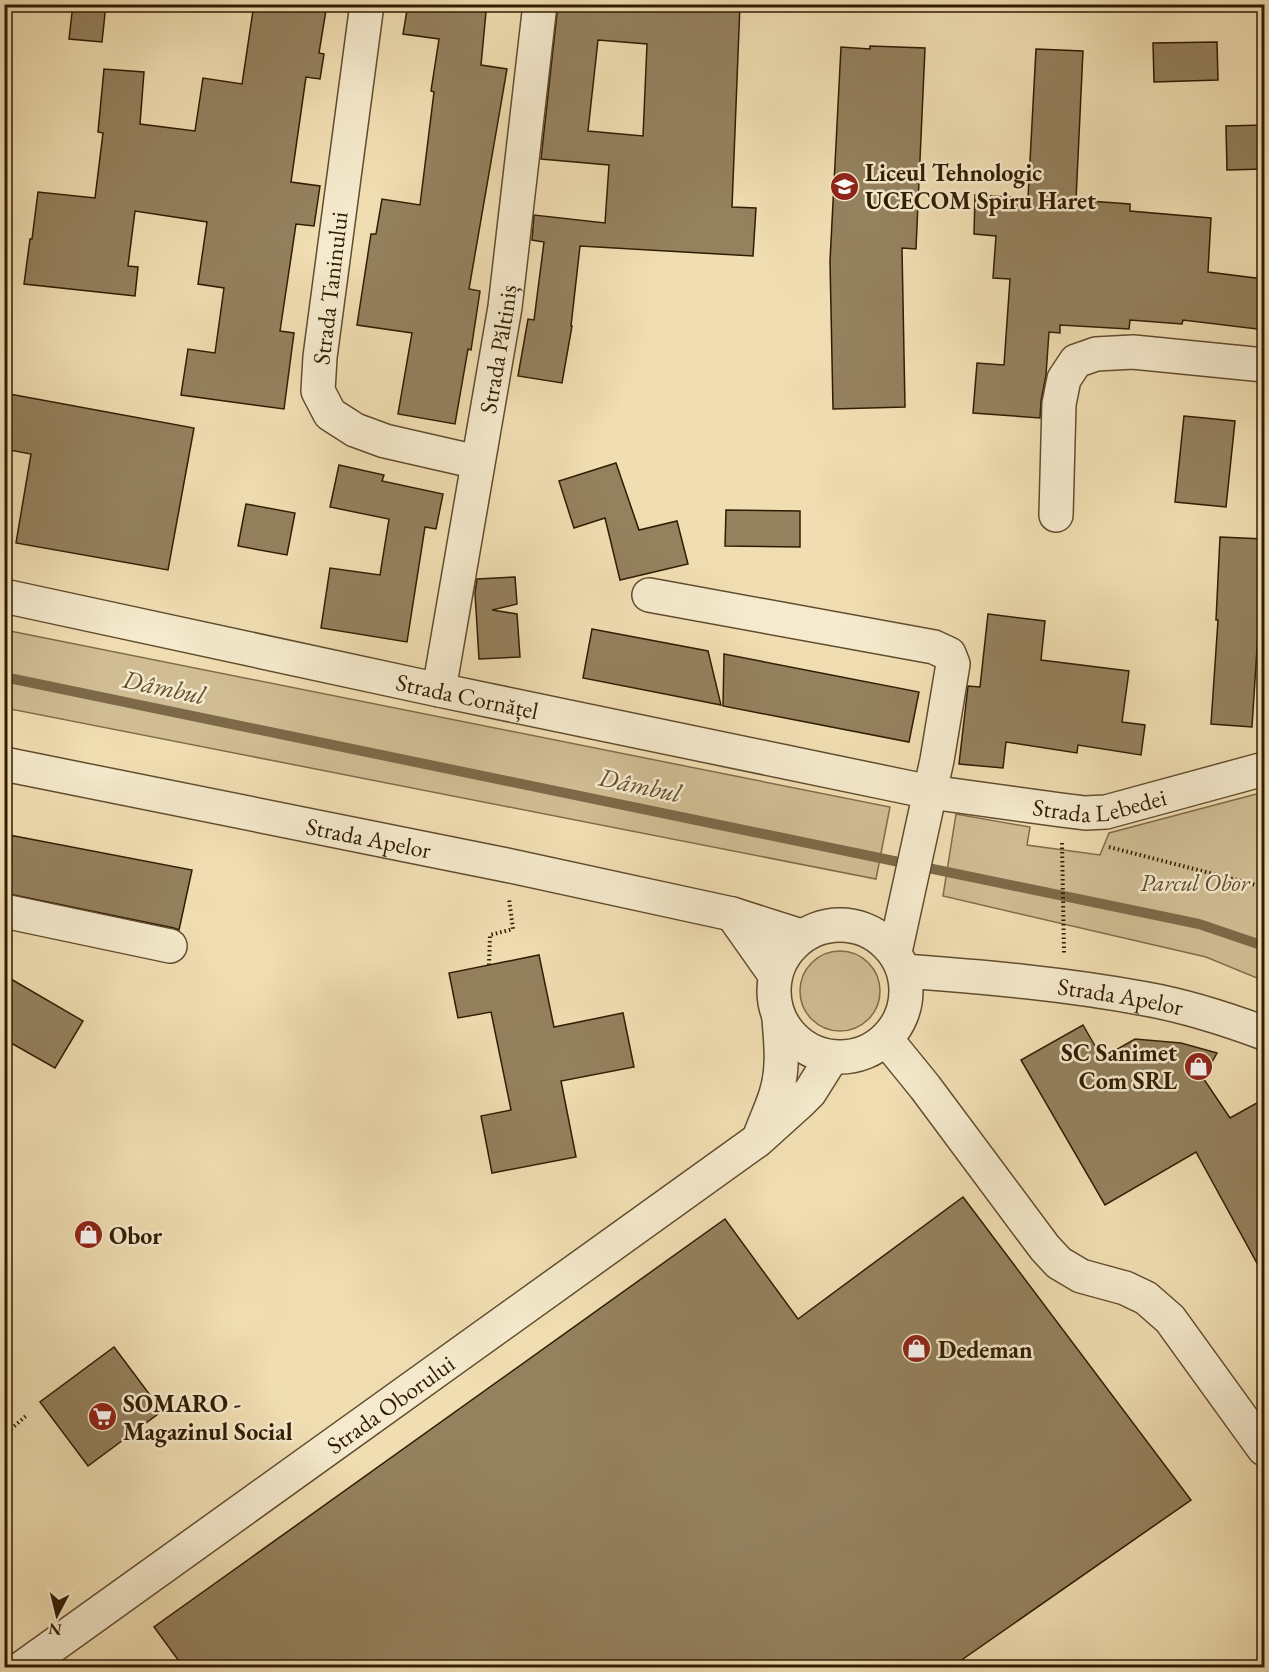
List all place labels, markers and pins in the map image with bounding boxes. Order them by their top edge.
place label: Liceul Tehnologic UCECOM Spiru Haret [865,157,1096,216]
school or university icon: Liceul Tehnologic UCECOM Spiru Haret [828,170,860,202]
place label: SC Sanimet Com SRL [1061,1037,1177,1096]
shop icon: SC Sanimet Com SRL [1182,1050,1214,1082]
shop icon: Obor [72,1219,104,1251]
place label: Obor [109,1220,162,1251]
shop icon: Dedeman [901,1333,933,1365]
place label: Dedeman [938,1334,1033,1365]
place label: SOMARO - Magazinul Social [123,1388,293,1448]
supermarket icon: SOMARO - Magazinul Social [86,1401,118,1433]

